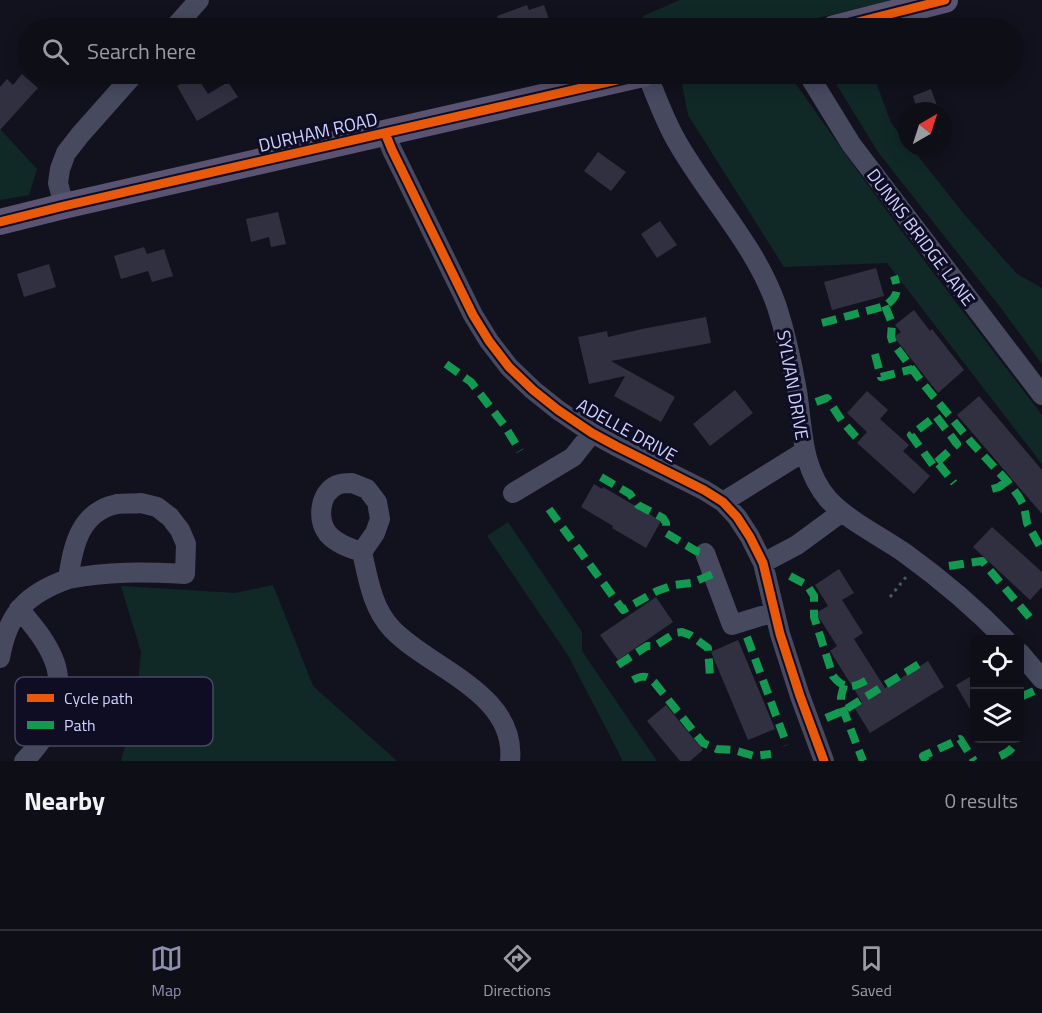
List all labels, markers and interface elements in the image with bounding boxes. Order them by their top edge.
search box [18,18,1024,84]
text: Search here [87,34,196,68]
icon: search [39,35,72,68]
north arrow [898,102,952,156]
street label: DURHAM ROAD [256,105,380,159]
street label: DUNNS BRIDGE LANE [860,163,982,311]
street label: SYLVAN DRIVE [770,328,816,442]
street label: ADELLE DRIVE [572,391,682,469]
map controls [970,635,1024,743]
button: locate [970,635,1024,689]
legend [15,677,213,746]
text: Cycle path [64,686,133,710]
button: layers [970,689,1024,743]
text: Path [64,713,96,737]
text: Nearby [24,781,105,820]
text: 0 results [945,785,1018,816]
tab: Map [150,942,183,1002]
tab: Directions [483,942,551,1002]
tab: Saved [851,942,892,1002]

